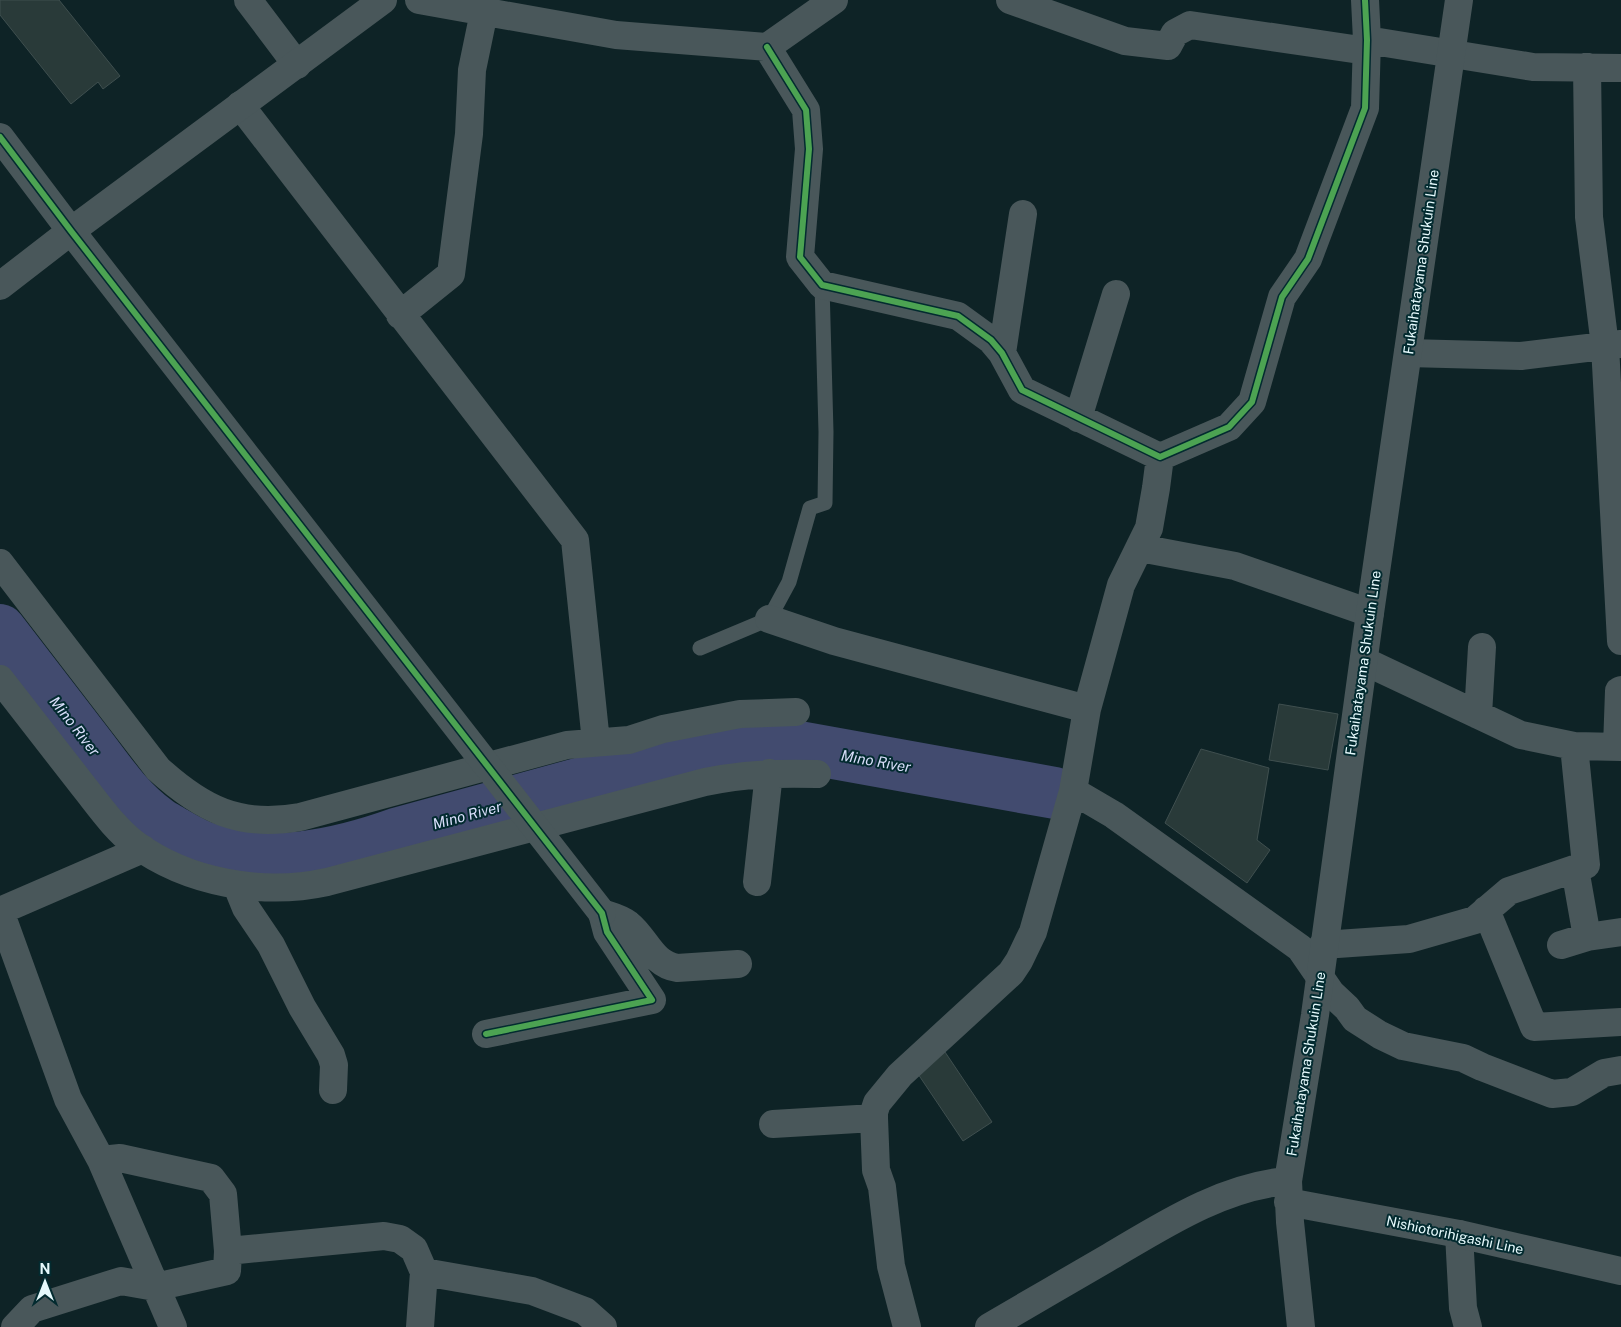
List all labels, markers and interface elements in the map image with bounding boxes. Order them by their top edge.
street label: Fukaihatayama Shukuin Line [1400,169,1442,355]
street label: Fukaihatayama Shukuin Line [1342,570,1384,756]
water label: Mino River [46,693,104,759]
water label: Mino River [840,746,913,776]
water label: Mino River [431,798,504,832]
street label: Fukaihatayama Shukuin Line [1284,971,1328,1157]
street label: Nishiotorihigashi Line [1385,1213,1525,1257]
north arrow [20,1257,70,1307]
text: N [40,1261,50,1277]

